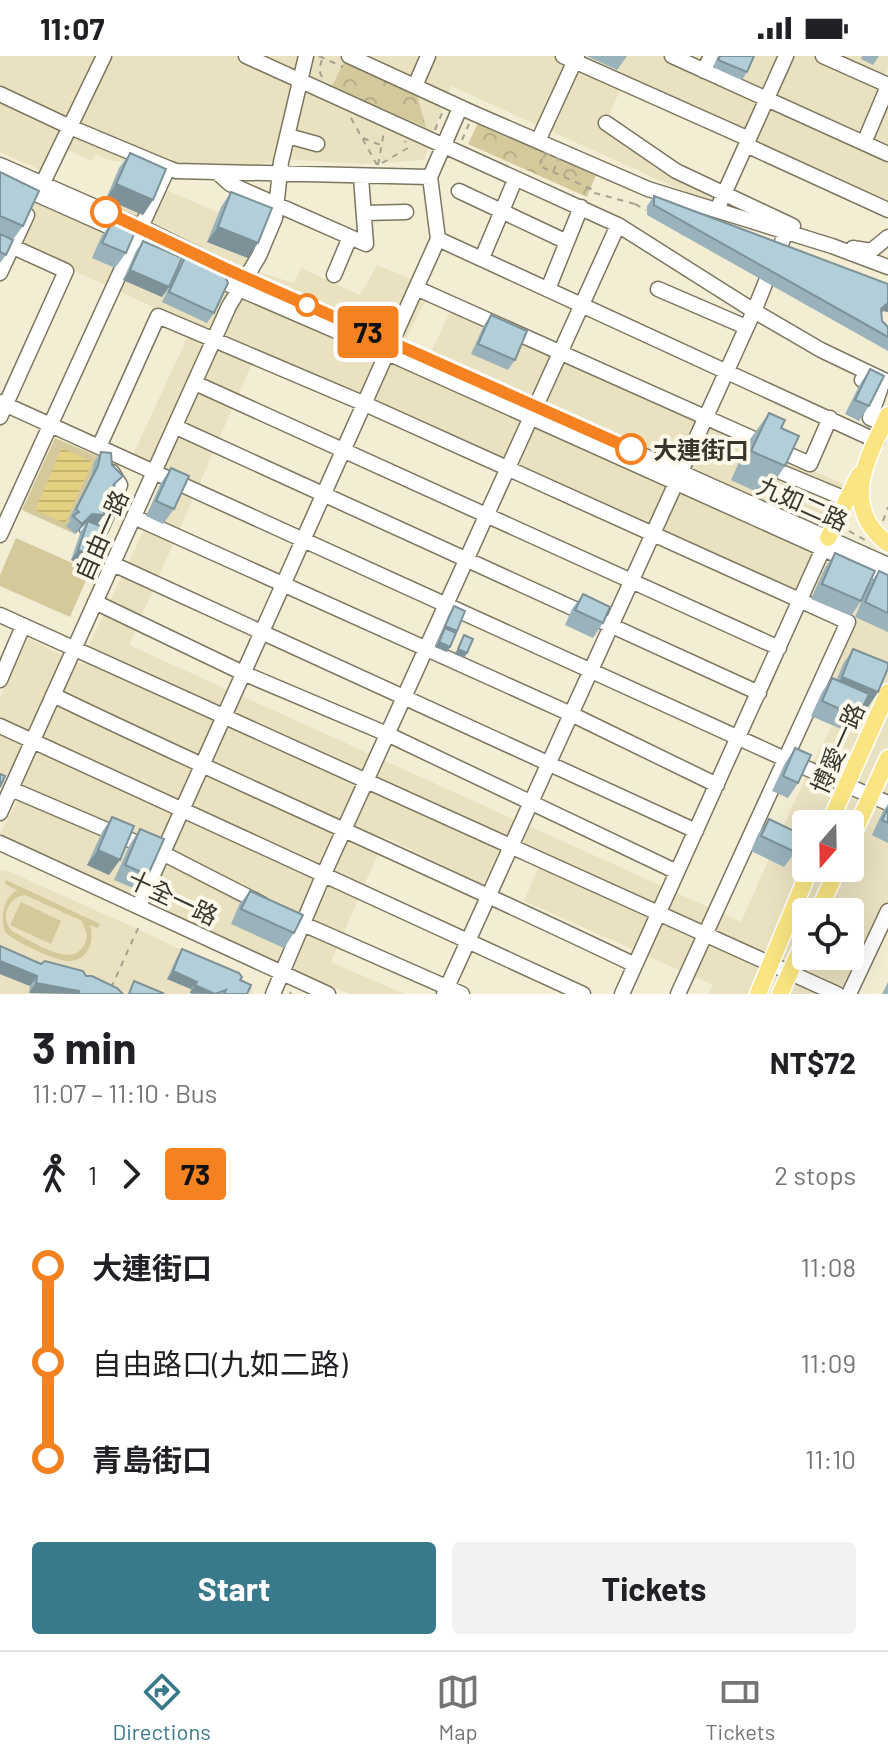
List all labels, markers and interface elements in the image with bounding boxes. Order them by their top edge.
text: 11:07 [40,10,104,46]
unlabelled marker [91,197,121,227]
unlabelled marker [296,294,318,316]
line badge: 73 [332,306,404,358]
text: 73 [353,315,383,349]
marker: 大連街口 [616,434,646,464]
place label: 大連街口 [653,435,749,464]
street label: 九如二路 [753,470,853,536]
street label: 自由一路 [68,485,134,585]
street label: 博愛一路 [804,698,870,798]
north arrow [792,810,864,882]
map controls [792,810,864,970]
street label: 十全一路 [123,864,223,930]
button: locate [792,898,864,970]
text: 3 min [32,1020,137,1073]
text: NT$72 [770,1044,856,1080]
text: 11:07 – 11:10 · Bus [32,1077,217,1108]
icon: walk [32,1152,76,1196]
icon: forward [109,1152,153,1196]
text: 73 [181,1157,210,1191]
text: 1 [88,1159,97,1190]
text: 2 stops [774,1159,856,1190]
text: 大連街口 [92,1249,212,1285]
text: 11:08 [801,1251,856,1282]
text: 自由路口(九如二路) [92,1345,348,1381]
text: 11:09 [801,1347,856,1378]
text: 青島街口 [92,1441,212,1477]
text: 11:10 [805,1443,856,1474]
button: Start [32,1542,436,1634]
button: Tickets [452,1542,856,1634]
tab: Directions [113,1670,211,1744]
tab: Map [436,1670,480,1744]
tab: Tickets [705,1670,775,1744]

